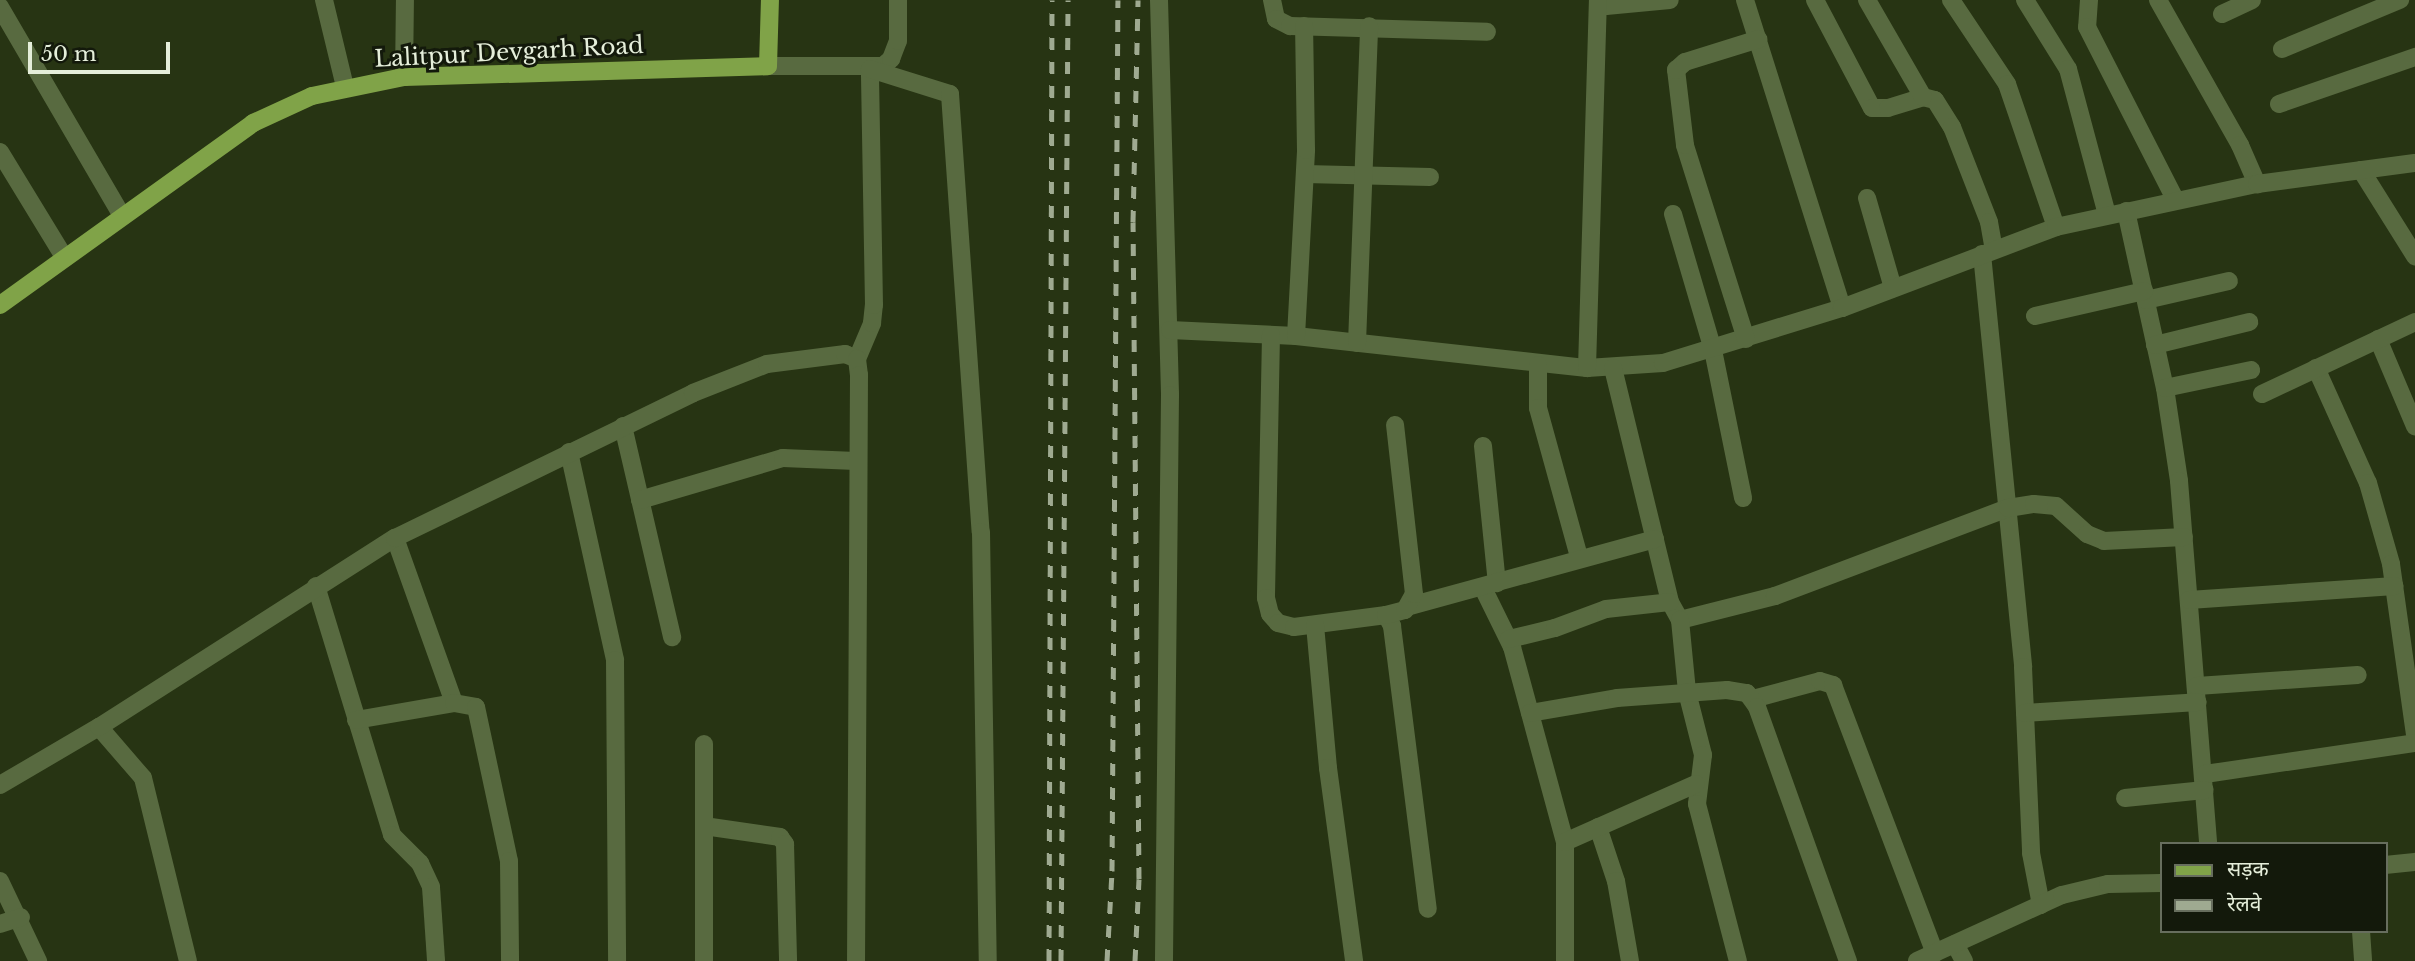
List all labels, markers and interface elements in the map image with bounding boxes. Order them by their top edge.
scale bar [32,28,173,72]
street label: Lalitpur Devgarh Road [373,31,645,73]
text: 50 m [41,41,96,67]
legend [2160,842,2387,933]
text: सड़क [2227,856,2269,882]
text: रेलवे [2227,891,2262,917]

